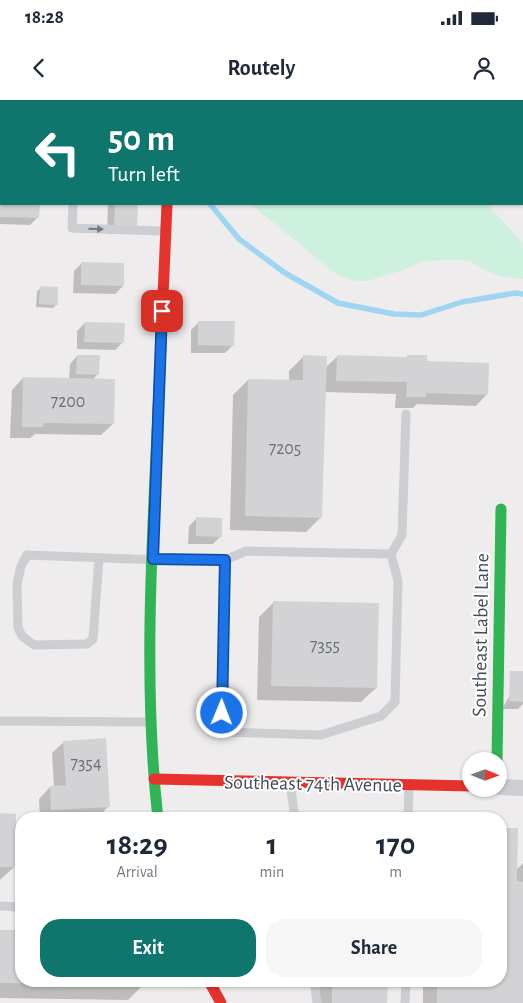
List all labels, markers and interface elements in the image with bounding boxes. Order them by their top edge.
text: 18:28 [25,8,64,27]
icon: back [25,54,53,82]
icon: person [470,54,498,82]
text: Routely [228,57,295,79]
icon: left [25,120,90,185]
text: 50 m [108,122,175,157]
text: Turn left [108,163,180,185]
one-way arrow [89,225,105,233]
pin [141,290,183,332]
icon: arrive [148,297,176,325]
house number: 7200 [51,393,85,411]
house number: 7205 [269,440,301,458]
street label: Southeast Label Lane [470,553,492,717]
house number: 7355 [310,637,340,655]
position arrow [195,686,247,738]
north arrow [462,752,508,798]
map controls [462,752,507,797]
house number: 7354 [70,755,102,773]
street label: Southeast 74th Avenue [224,772,402,796]
text: 18:29 [107,830,168,860]
text: 1 [266,830,277,860]
text: 170 [376,830,415,860]
text: Arrival [117,864,158,880]
text: min [259,864,284,880]
text: m [389,864,402,880]
button: Exit [40,919,256,977]
button: Share [266,919,482,977]

